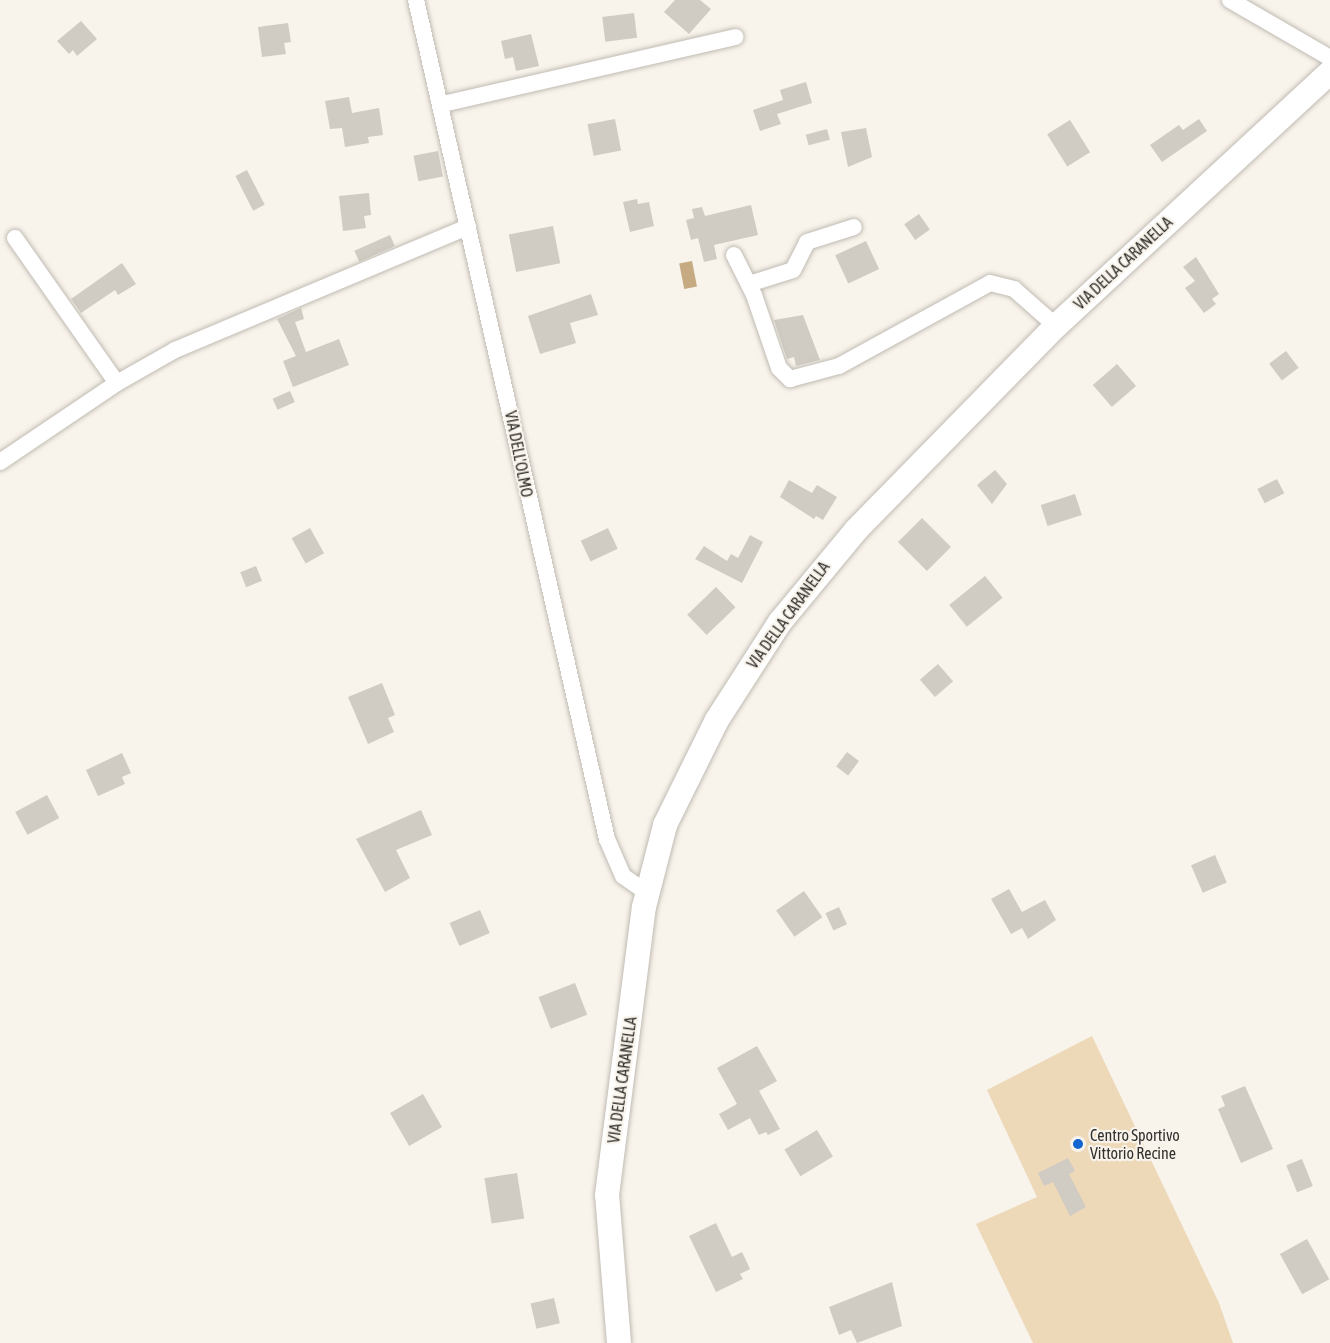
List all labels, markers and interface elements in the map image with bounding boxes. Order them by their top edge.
street label: VIA DELLA CARANELLA [1070,213,1176,313]
street label: VIA DELL'OLMO [501,409,537,499]
street label: VIA DELLA CARANELLA [743,558,833,672]
street label: VIA DELLA CARANELLA [604,1016,640,1144]
place label: Centro Sportivo Vittorio Recine [1090,1125,1180,1163]
marker: Centro Sportivo Vittorio Recine [1071,1137,1085,1151]

